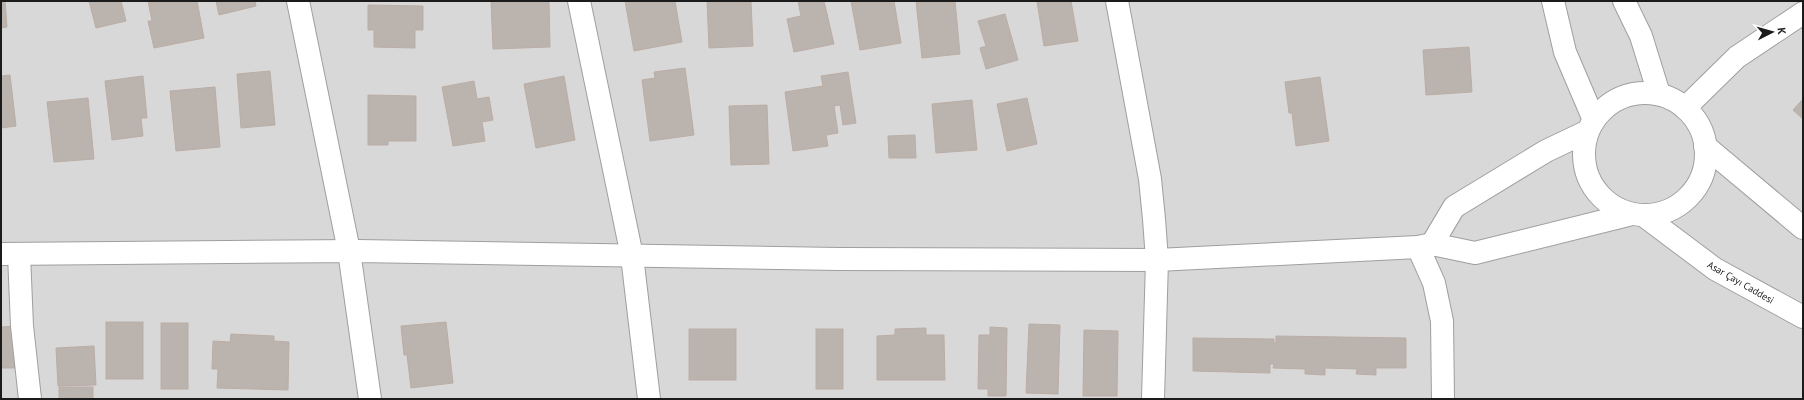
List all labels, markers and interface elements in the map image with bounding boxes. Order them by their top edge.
north arrow [1752,12,1792,52]
text: K [1775,27,1789,35]
street label: Asar Çayı Caddesi [1705,258,1776,307]

